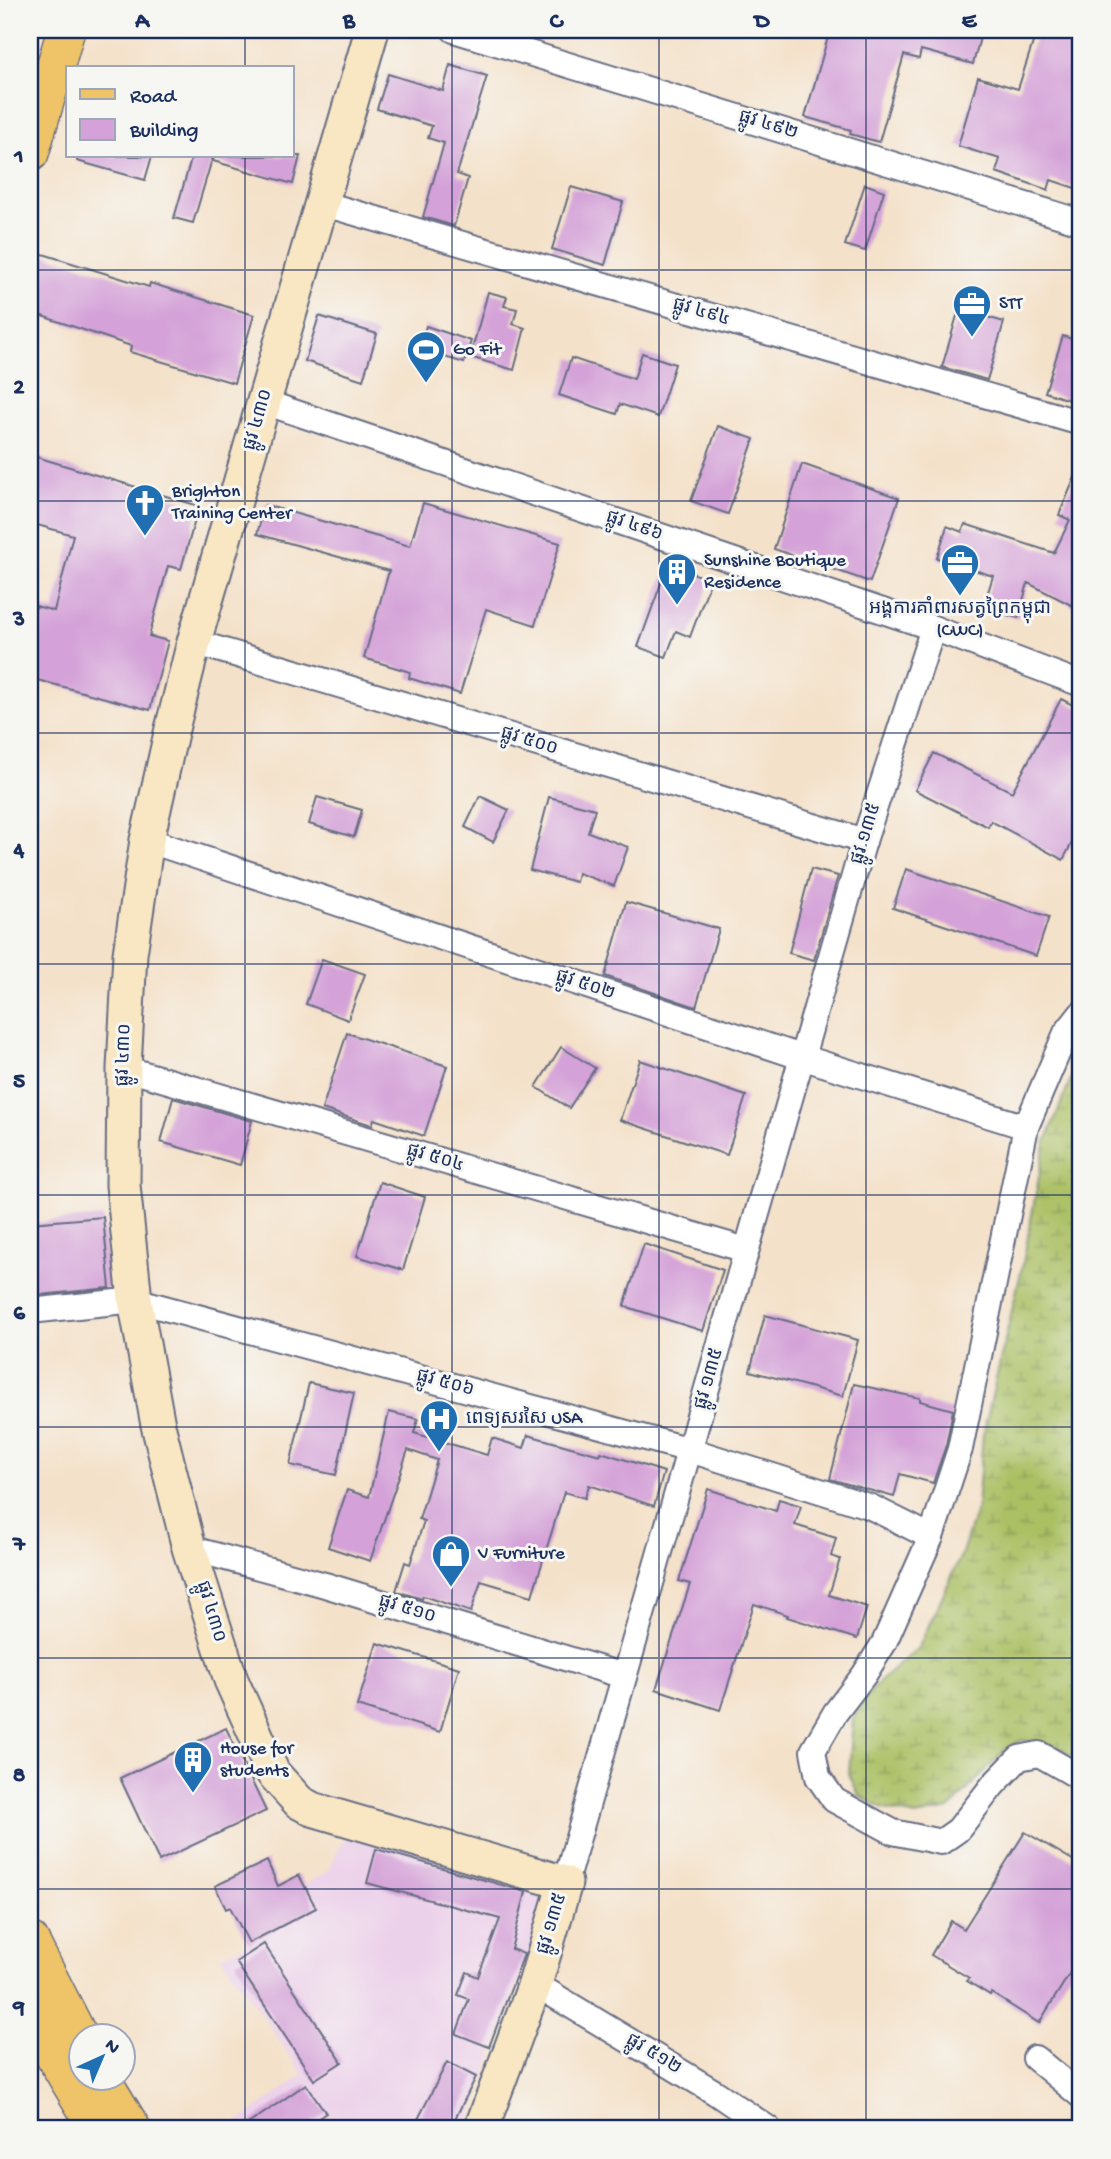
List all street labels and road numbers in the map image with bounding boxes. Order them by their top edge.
street label: ផ្លូវ ៤៩២ [735,106,801,148]
street label: ផ្លូវ ៤៩៤ [669,294,733,335]
street label: ផ្លូវ ៤៣០ [239,386,281,454]
street label: ផ្លូវ ៤៩៦ [602,507,666,550]
street label: ផ្លូវ ៥០០ [497,722,561,764]
street label: ផ្លូវ ១៣៥ [847,800,890,868]
street label: ផ្លូវ ៥០២ [552,966,618,1009]
street label: ផ្លូវ ៤៣០ [112,1023,140,1087]
street label: ផ្លូវ ៥០៤ [403,1140,467,1181]
street label: ផ្លូវ ១៣៥ [690,1345,732,1413]
street label: ផ្លូវ ៥០៦ [413,1365,476,1405]
street label: ផ្លូវ ៤៣០ [187,1578,230,1646]
street label: ផ្លូវ ៥១០ [375,1590,439,1632]
street label: ផ្លូវ ១៣៥ [533,1890,576,1958]
street label: ផ្លូវ ៥១២ [620,2029,685,2083]

